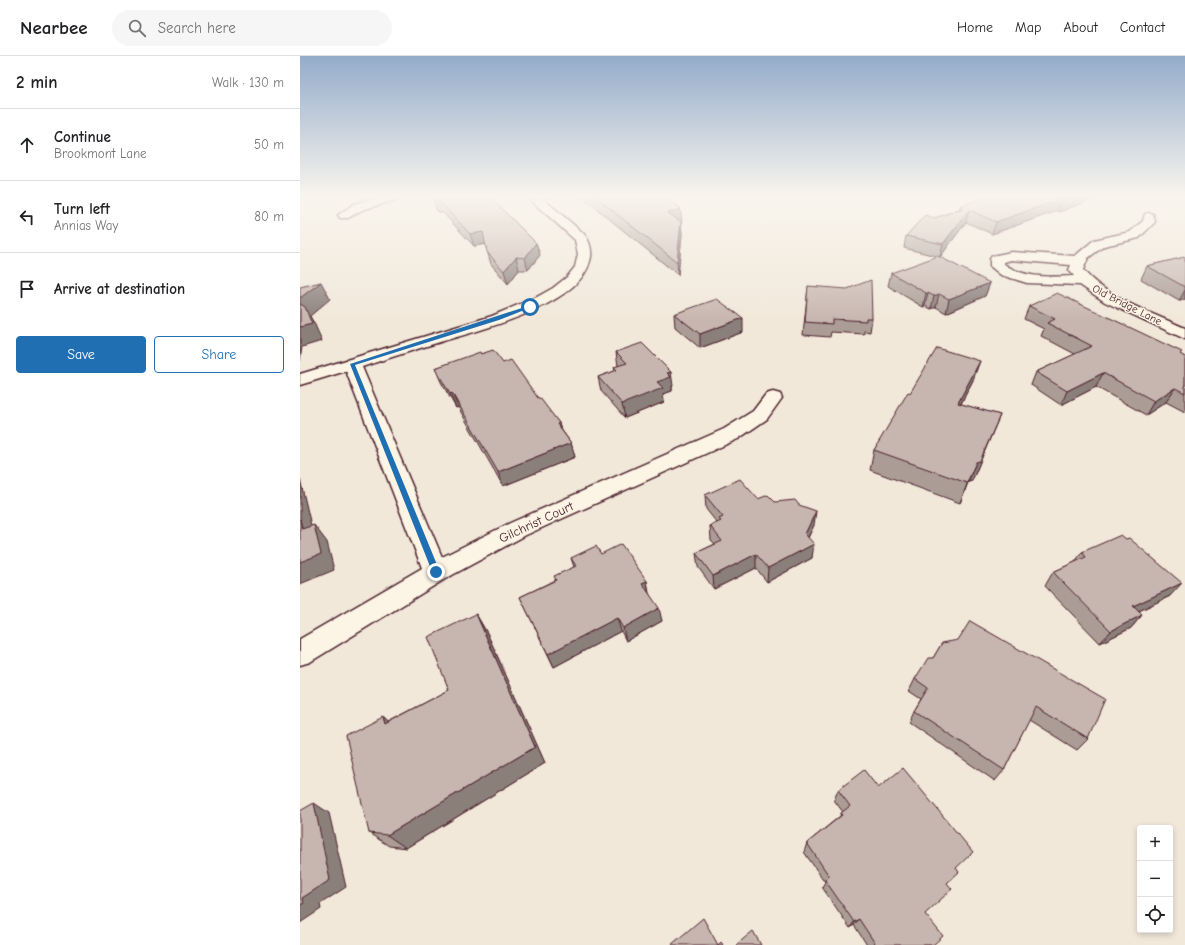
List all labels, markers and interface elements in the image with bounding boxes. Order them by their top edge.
search box [112,10,392,46]
text: Nearbee [20,17,88,39]
icon: search [126,17,148,39]
text: Search here [158,19,236,37]
text: Home [957,19,993,36]
text: Map [1015,19,1041,36]
text: About [1063,19,1098,36]
text: Contact [1120,19,1165,36]
text: 2 min [16,73,57,92]
text: Walk · 130 m [212,75,284,90]
text: Continue [54,128,111,146]
icon: ahead [16,134,38,156]
text: 50 m [254,137,284,152]
text: Brookmont Lane [54,146,147,161]
text: Turn left [54,200,110,218]
icon: left [16,206,38,228]
text: 80 m [254,209,284,224]
text: Annias Way [54,218,118,233]
icon: arrive [16,278,38,300]
text: Arrive at destination [54,280,185,298]
street label: Old Bridge Lane [1090,282,1164,328]
route start [521,298,539,316]
button: Save [16,336,146,373]
button: Share [154,336,284,373]
street label: Gilchrist Court [496,498,577,546]
route end [427,563,445,581]
map controls [1137,825,1173,933]
button: + [1137,825,1173,861]
button: − [1137,861,1173,897]
button: locate [1137,897,1173,933]

